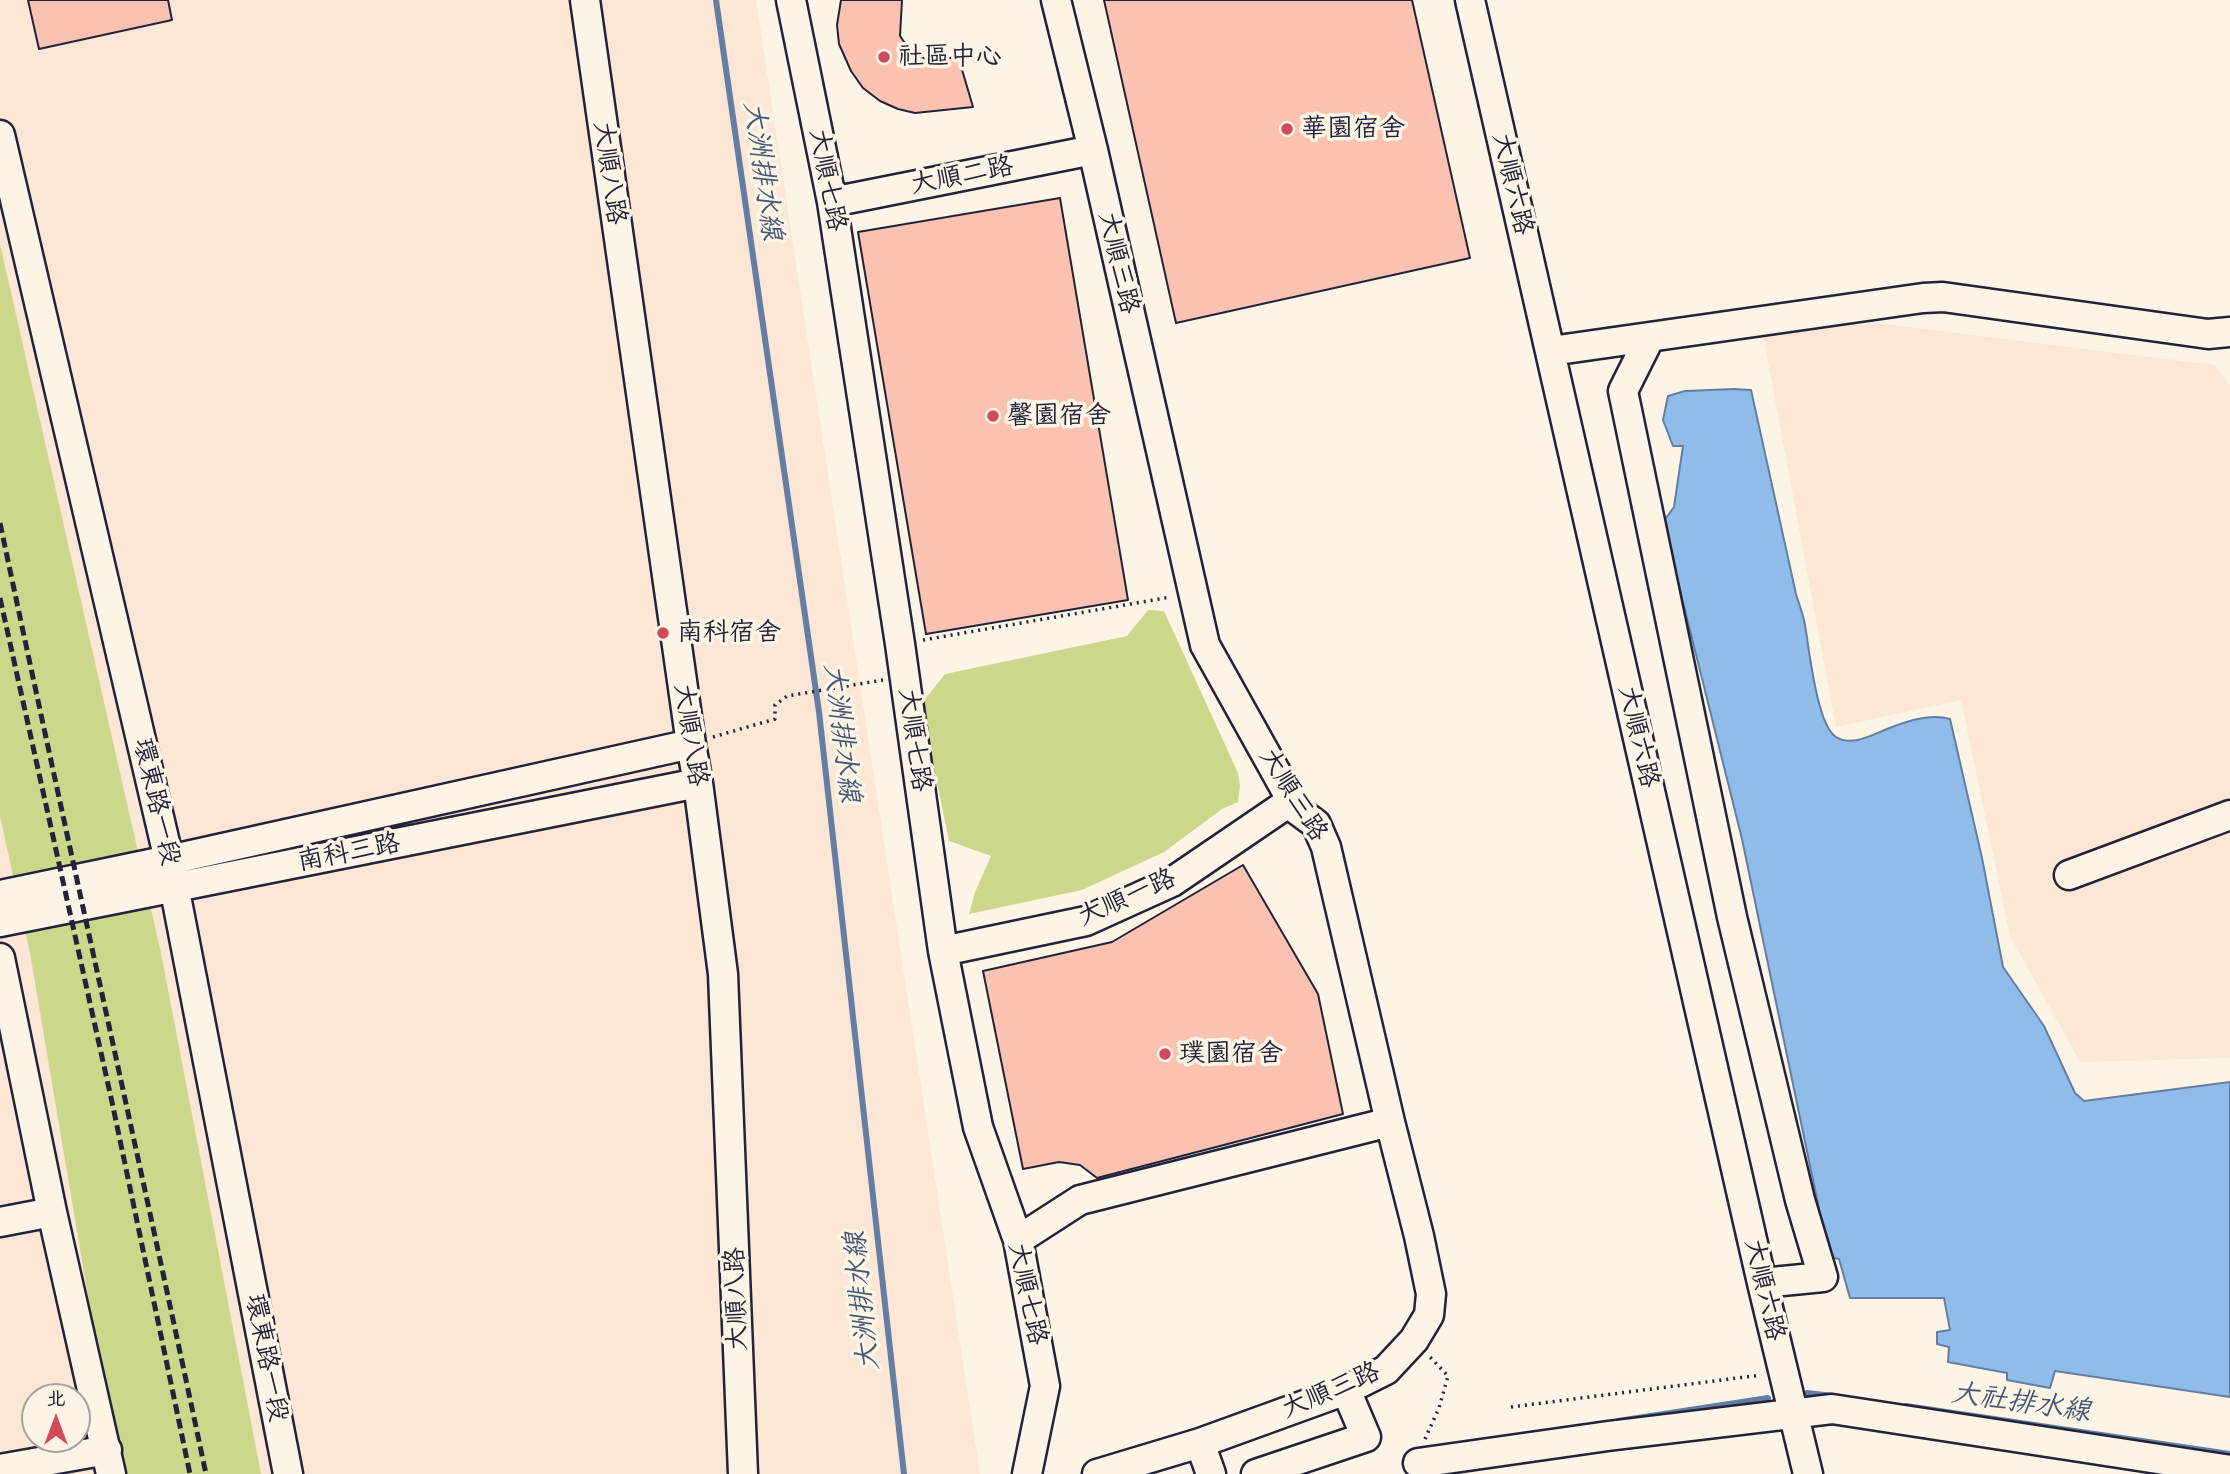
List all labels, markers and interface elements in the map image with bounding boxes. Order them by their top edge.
place label: 社區中心 [898,41,1002,73]
marker: 社區中心 [876,49,892,65]
water label: 大洲排水線 [736,99,788,243]
place label: 華園宿舍 [1301,113,1405,145]
street label: 大順八路 [586,119,632,227]
marker: 華園宿舍 [1279,121,1295,137]
street label: 大順七路 [802,126,852,234]
street label: 大順六路 [1485,130,1539,238]
street label: 大順二路 [908,151,1016,201]
street label: 大順三路 [1091,209,1145,317]
place label: 馨園宿舍 [1007,400,1111,432]
marker: 馨園宿舍 [985,408,1001,424]
place label: 南科宿舍 [677,617,781,649]
marker: 南科宿舍 [655,625,671,641]
water label: 大洲排水線 [816,661,866,805]
street label: 大順八路 [666,681,714,789]
street label: 大順六路 [1611,683,1665,791]
street label: 大順七路 [891,686,937,794]
street label: 環東路一段 [126,735,186,869]
street label: 大順三路 [1252,743,1334,847]
street label: 南科三路 [295,828,403,878]
street label: 大順一路 [1073,863,1181,933]
place label: 璞園宿舍 [1179,1038,1283,1070]
marker: 璞園宿舍 [1157,1046,1173,1062]
water label: 大洲排水線 [839,1230,887,1372]
street label: 大順六路 [1737,1236,1791,1344]
street label: 大順七路 [1001,1240,1053,1348]
street label: 大順八路 [720,1246,754,1352]
street label: 環東路一段 [238,1291,294,1425]
street label: 大順三路 [1277,1356,1385,1426]
water label: 大社排水線 [1949,1377,2093,1429]
north arrow [21,1383,91,1453]
text: 北 [46,1386,66,1411]

